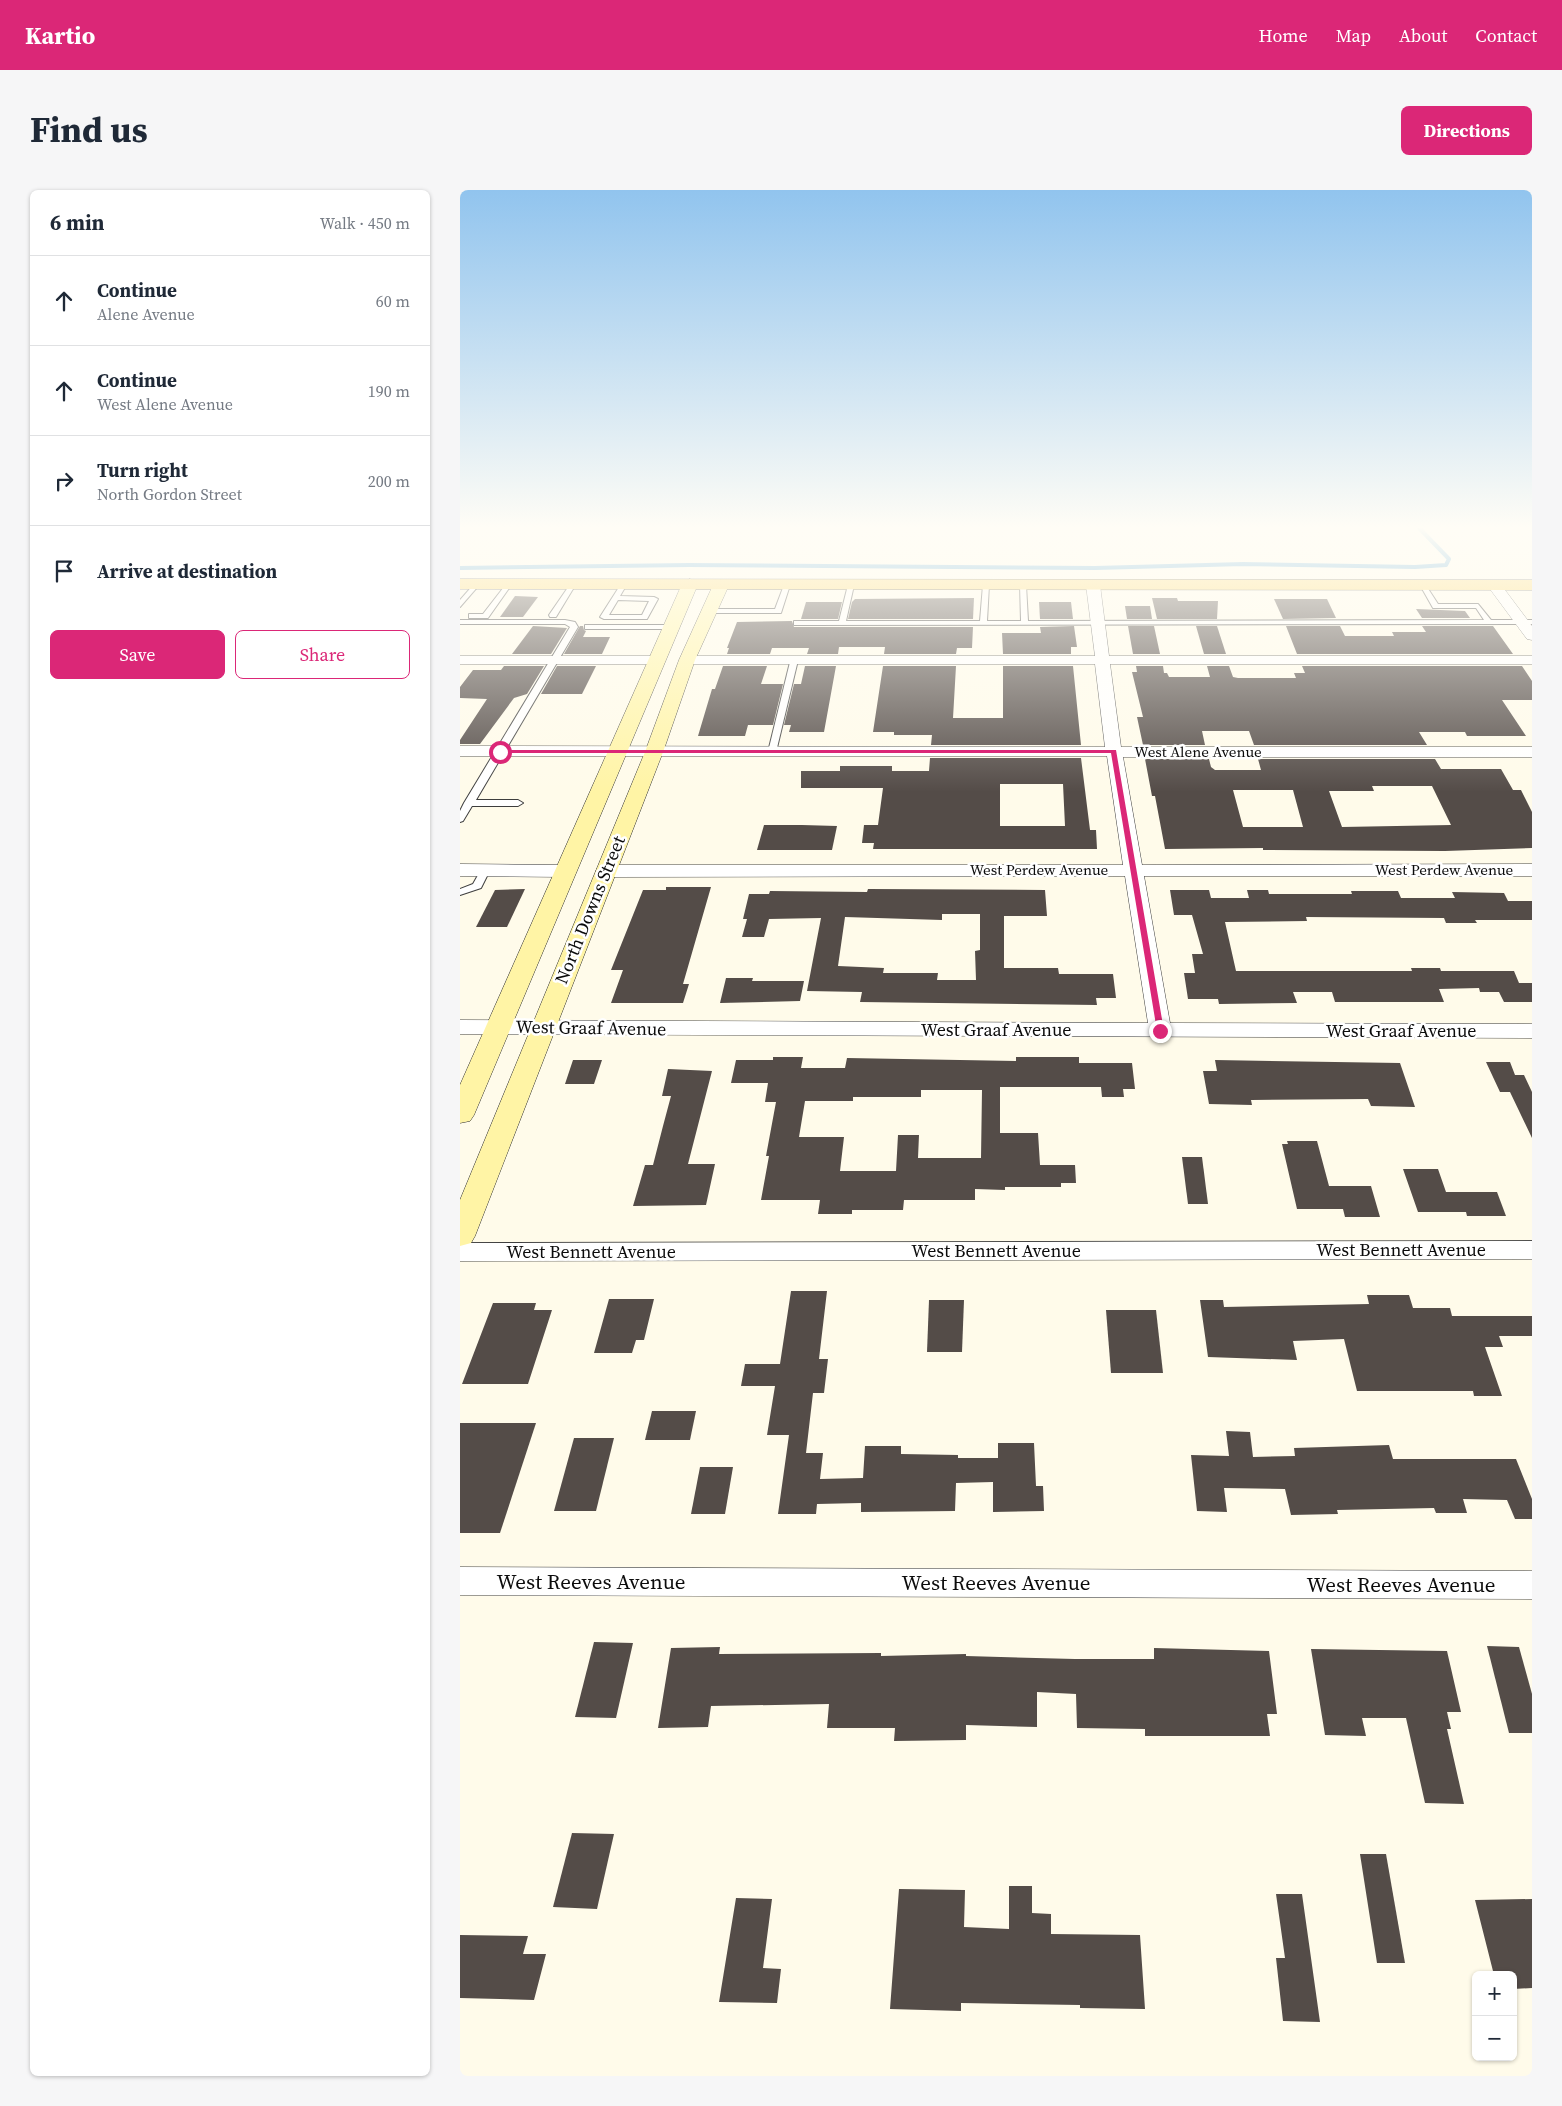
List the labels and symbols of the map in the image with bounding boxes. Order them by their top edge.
route start [489,741,512,764]
street label: West Alene Avenue [1134,741,1262,762]
street label: North Downs Street [548,832,631,988]
street label: West Perdew Avenue [970,859,1109,880]
street label: West Perdew Avenue [1375,859,1514,880]
street label: West Graaf Avenue [515,1014,667,1041]
street label: West Graaf Avenue [921,1017,1071,1042]
street label: West Graaf Avenue [1326,1018,1476,1043]
route end [1149,1020,1172,1043]
street label: West Bennett Avenue [1316,1237,1486,1262]
street label: West Bennett Avenue [911,1238,1081,1263]
street label: West Bennett Avenue [506,1239,676,1264]
street label: West Reeves Avenue [497,1567,685,1596]
street label: West Reeves Avenue [902,1568,1090,1597]
street label: West Reeves Avenue [1307,1570,1495,1599]

